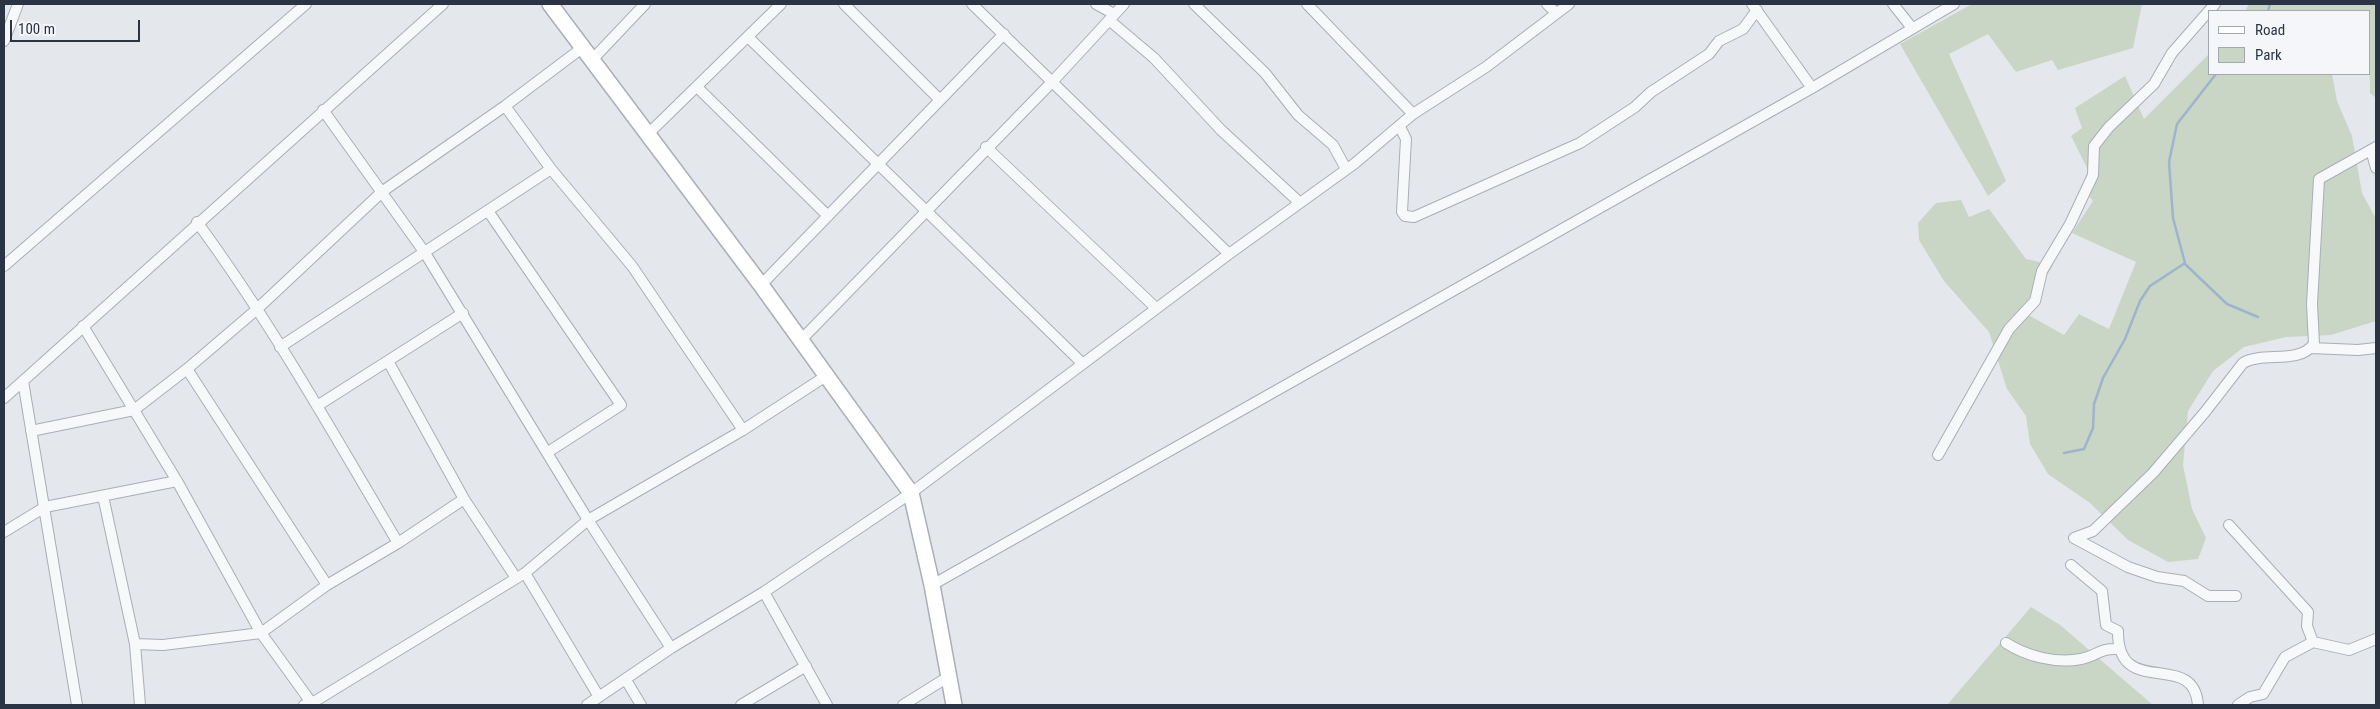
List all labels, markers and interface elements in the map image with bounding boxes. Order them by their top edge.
scale bar [12,10,142,42]
legend [2208,10,2370,75]
text: 100 m [18,20,55,38]
text: Road [2255,21,2285,39]
text: Park [2255,46,2282,64]

